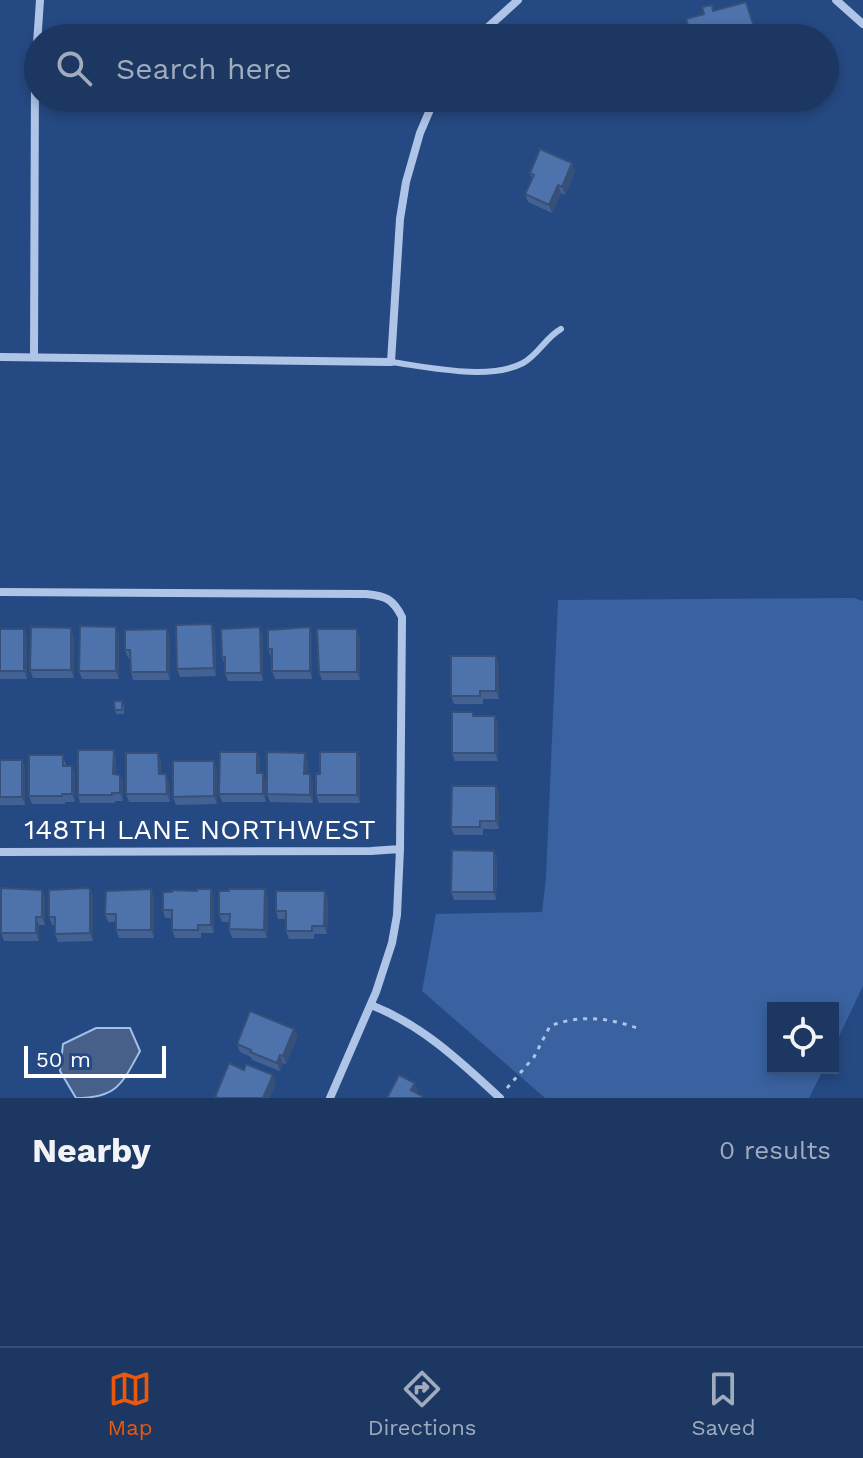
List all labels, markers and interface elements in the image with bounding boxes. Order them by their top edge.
search box [24,24,839,112]
icon: search [52,46,96,90]
text: Search here [116,51,292,86]
street label: 148TH LANE NORTHWEST [24,813,376,846]
map controls [767,1002,839,1074]
button: locate [767,1002,839,1074]
scale bar [24,1042,166,1078]
text: 50 m [36,1047,91,1072]
text: Nearby [32,1130,151,1170]
text: 0 results [719,1135,831,1165]
tab: Map [108,1367,152,1440]
tab: Directions [368,1367,476,1440]
tab: Saved [692,1367,755,1440]

